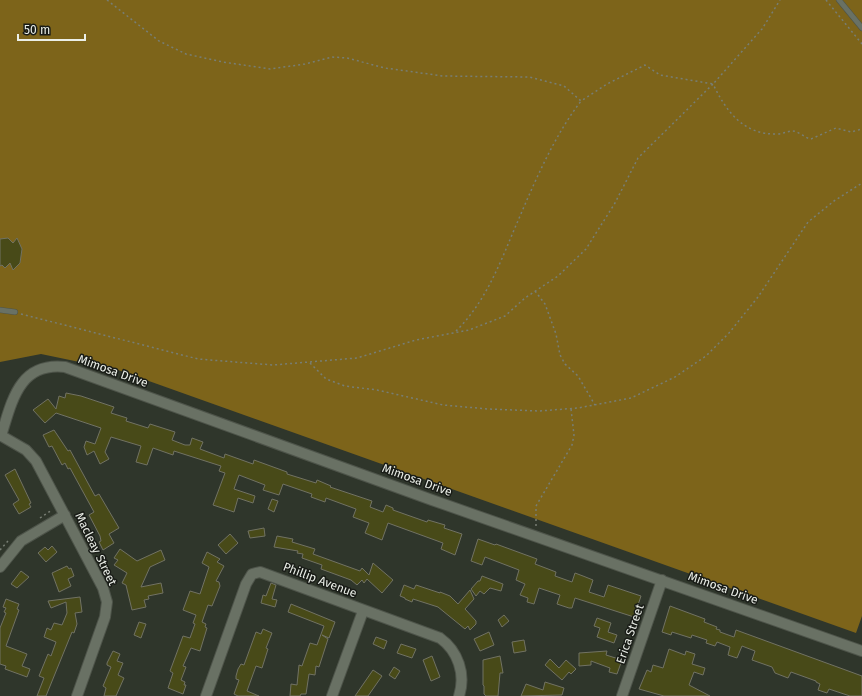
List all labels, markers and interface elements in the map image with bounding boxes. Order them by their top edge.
scale bar [18,16,85,42]
text: 50 m [24,23,50,37]
street label: Mimosa Drive [76,352,150,390]
street label: Mimosa Drive [380,461,454,499]
street label: Macleay Street [72,510,120,588]
street label: Phillip Avenue [281,560,359,600]
street label: Mimosa Drive [686,569,760,607]
street label: Erica Street [613,602,647,666]

